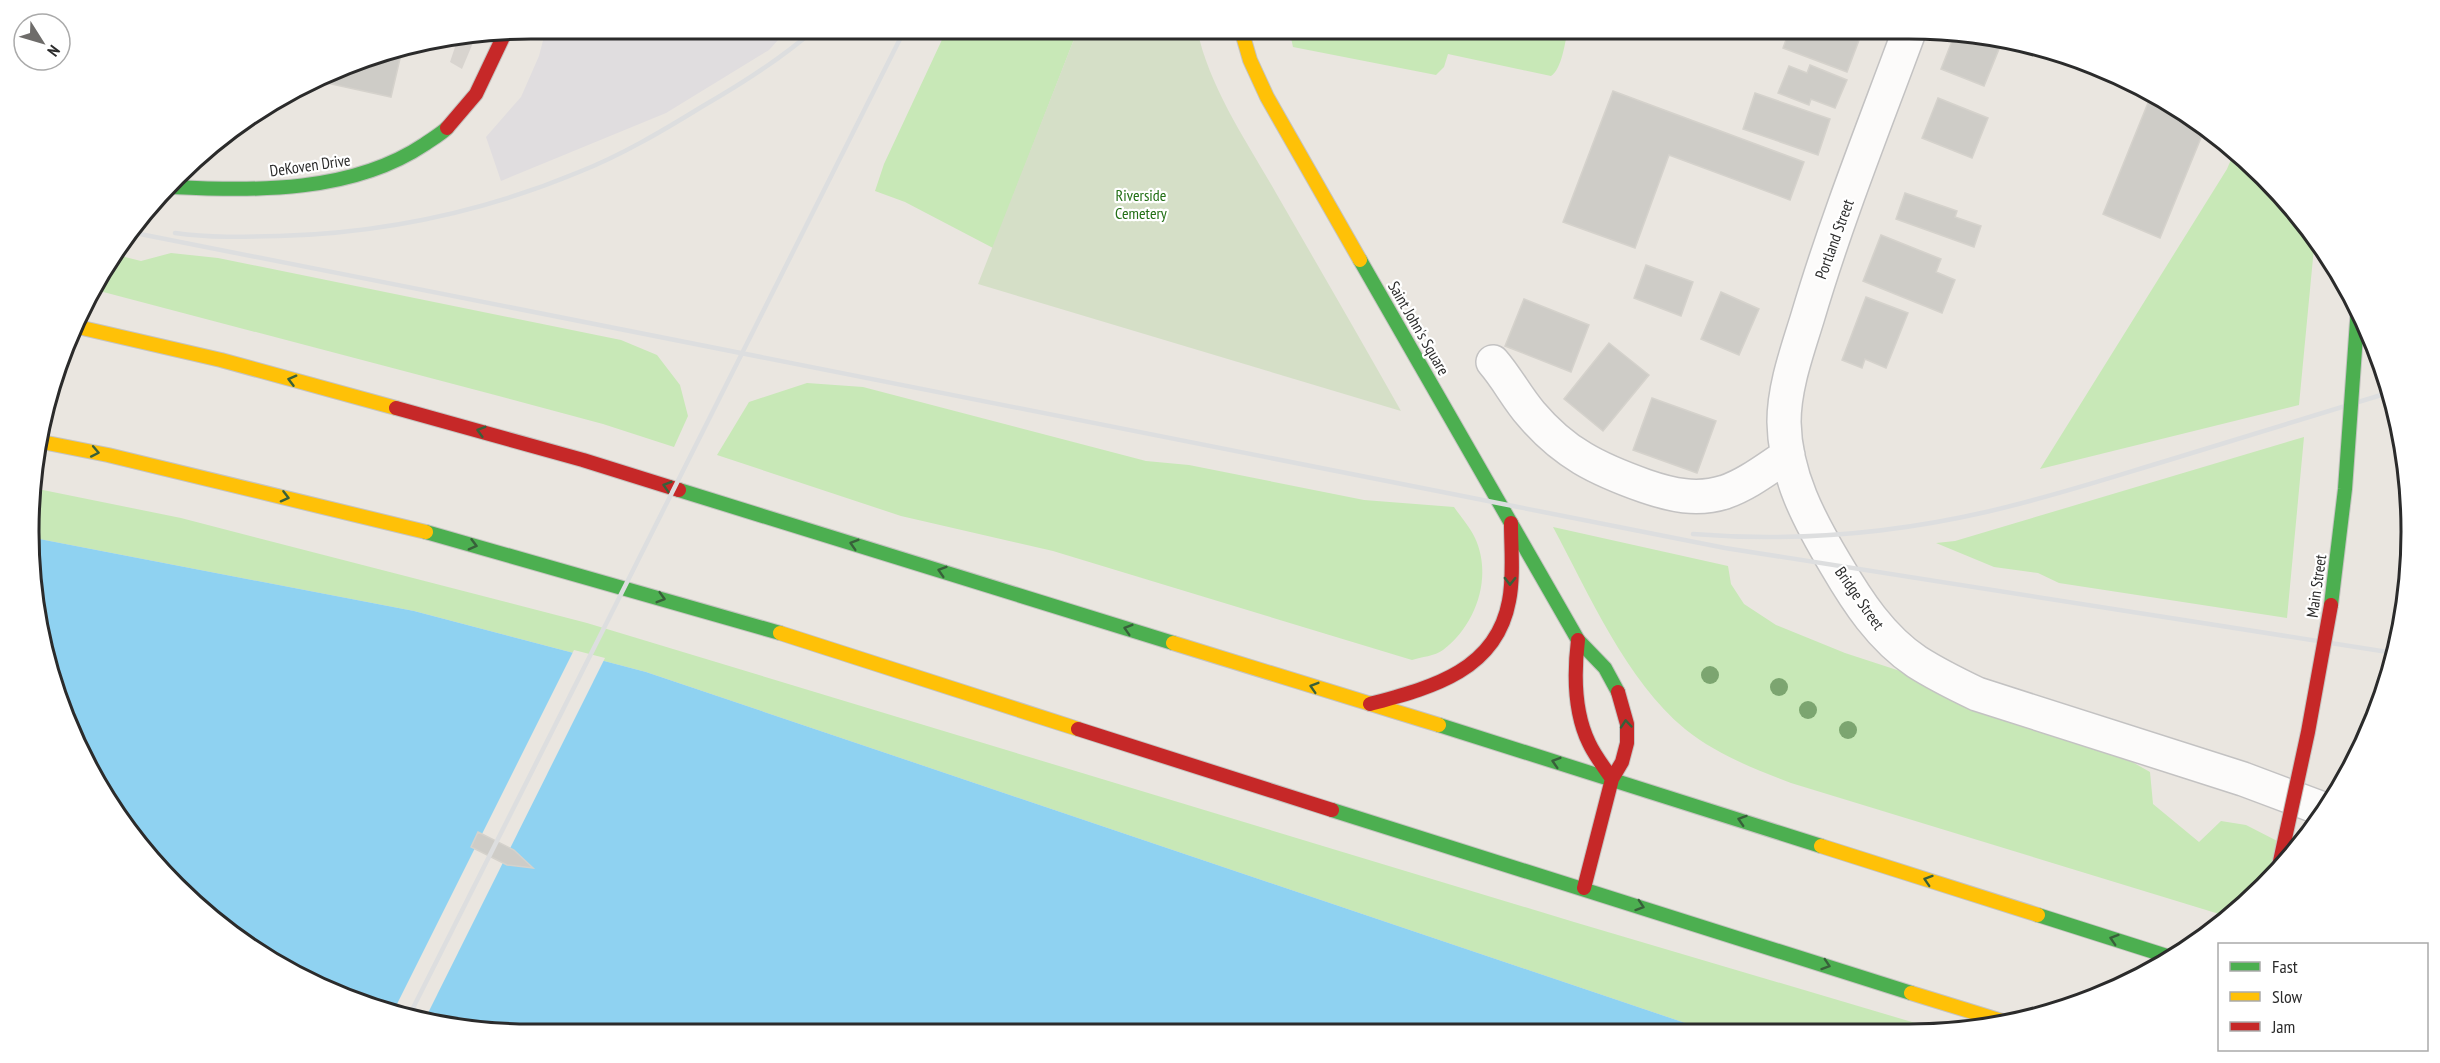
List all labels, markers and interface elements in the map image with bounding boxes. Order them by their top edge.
north arrow [12,12,72,72]
text: N [43,42,65,60]
street label: DeKoven Drive [268,149,352,181]
park label: Riverside Cemetery [1115,185,1167,223]
street label: Portland Street [1810,196,1858,282]
street label: Saint John's Square [1384,277,1454,379]
one-way arrow [288,374,298,387]
one-way arrow [476,426,486,438]
one-way arrow [89,445,99,458]
one-way arrow [662,481,673,494]
one-way arrow [279,489,289,502]
one-way arrow [468,538,478,551]
one-way arrow [849,539,860,551]
street label: Main Street [2302,553,2330,619]
street label: Bridge Street [1831,563,1889,634]
one-way arrow [937,566,948,579]
one-way arrow [1504,577,1516,586]
one-way arrow [656,590,666,603]
one-way arrow [1123,624,1134,636]
one-way arrow [1309,682,1320,694]
one-way arrow [1620,719,1633,728]
one-way arrow [1551,757,1562,769]
one-way arrow [1737,815,1748,828]
one-way arrow [1923,874,1934,887]
one-way arrow [1634,899,1645,911]
one-way arrow [2109,934,2120,946]
legend [2218,943,2428,1051]
text: Fast [2272,955,2298,978]
one-way arrow [1820,958,1831,970]
text: Slow [2272,985,2303,1008]
text: Jam [2271,1015,2295,1038]

